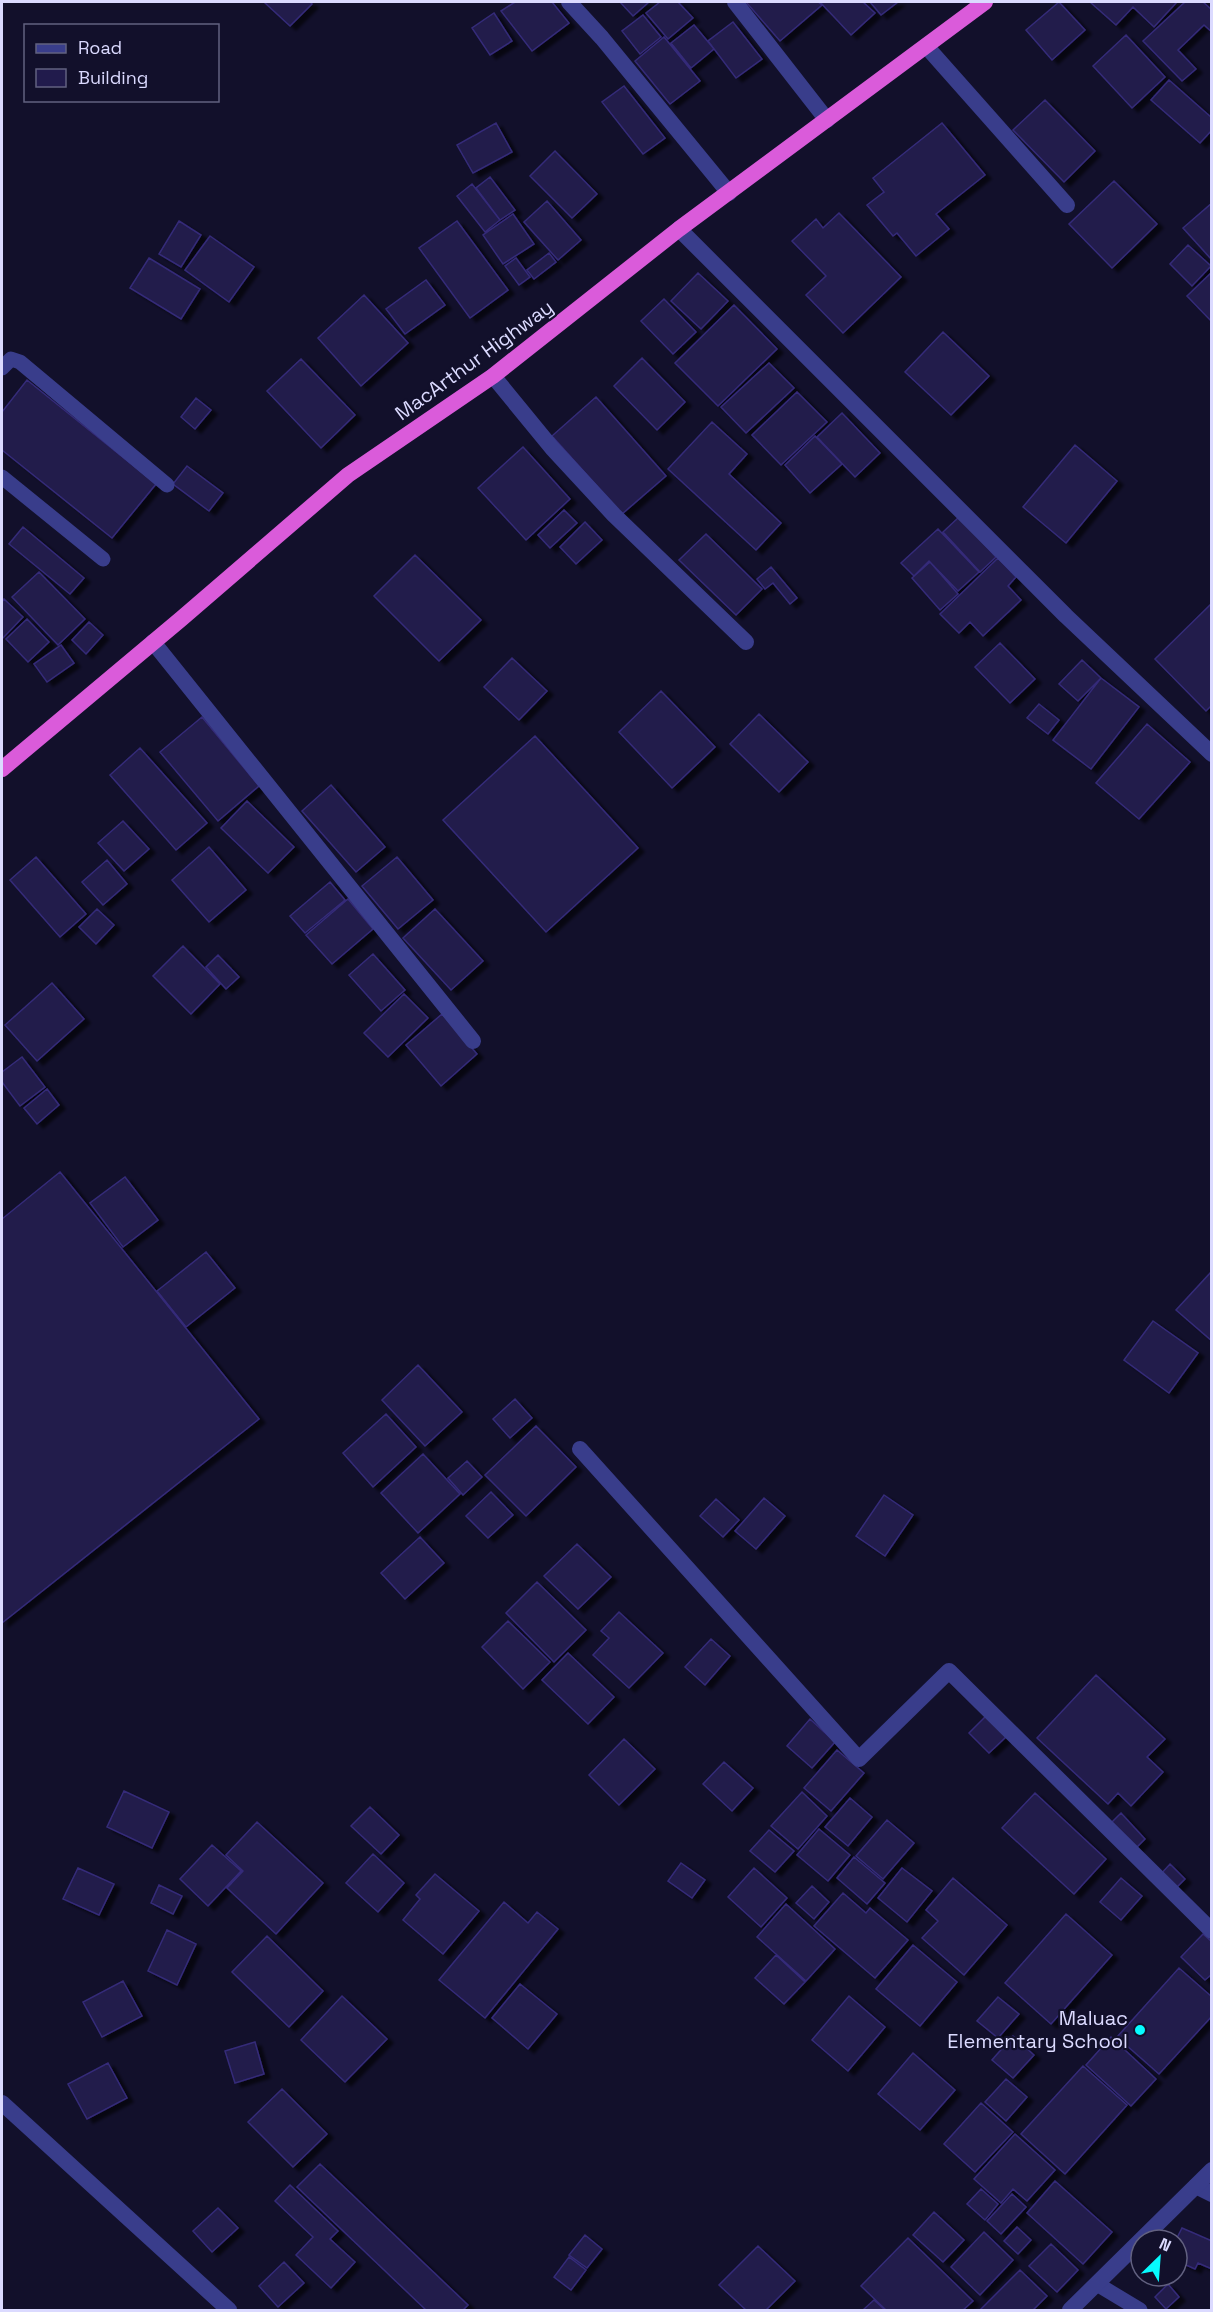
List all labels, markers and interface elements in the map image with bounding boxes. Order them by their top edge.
legend [24,24,219,102]
text: Road [78,36,122,59]
text: Building [78,66,148,89]
street label: MacArthur Highway [390,294,558,426]
place label: Maluac Elementary School [947,2005,1128,2054]
marker: Maluac Elementary School [1133,2023,1147,2037]
north arrow [1129,2228,1189,2288]
text: N [1156,2233,1174,2257]

